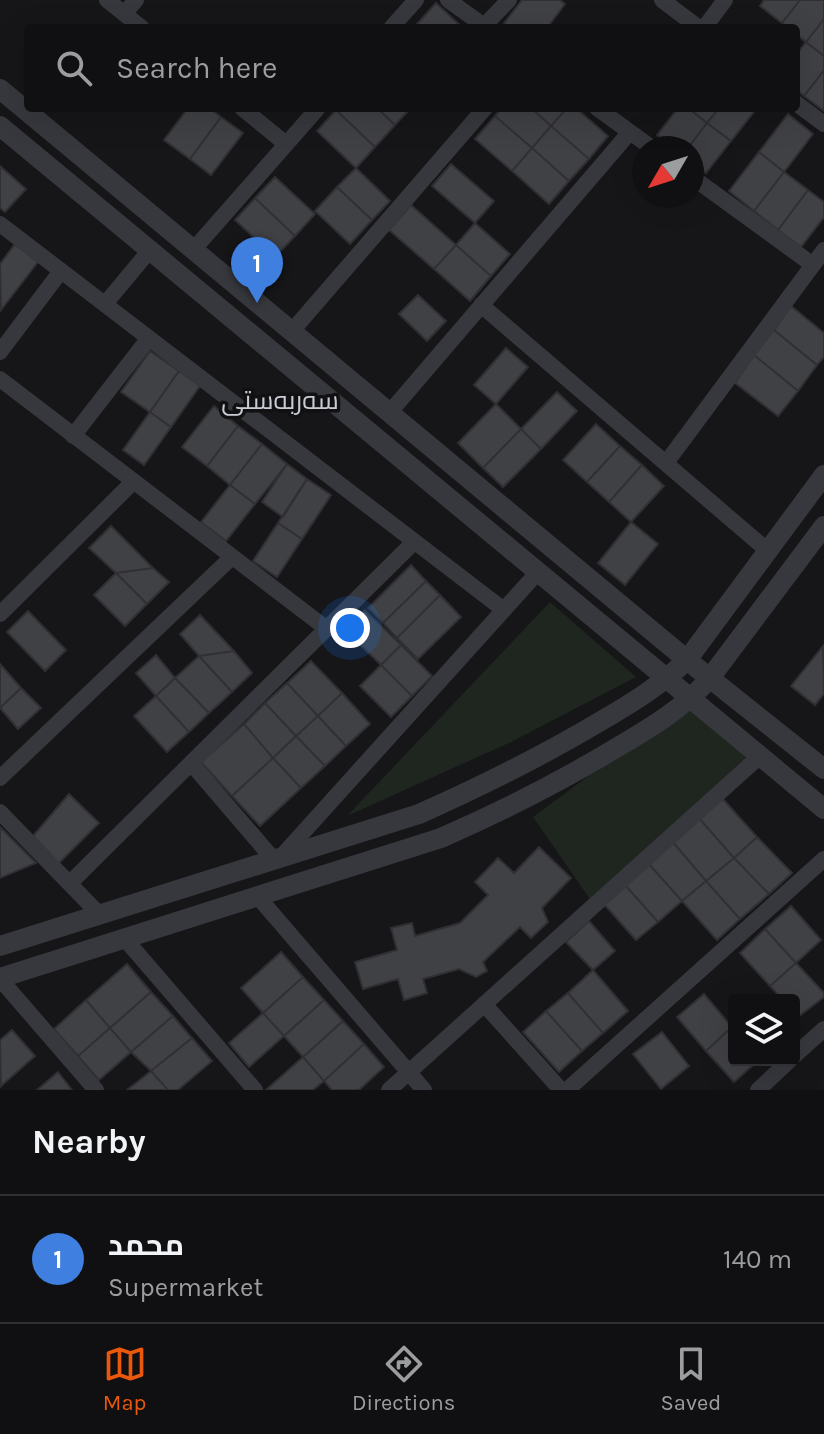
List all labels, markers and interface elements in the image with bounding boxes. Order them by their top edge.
search box [24,24,800,112]
icon: search [52,46,96,90]
text: Search here [116,50,277,86]
north arrow [632,136,704,208]
pin: 1 [231,237,283,303]
district label: سه‌ربه‌ستی [221,385,339,416]
your location [330,608,370,648]
map controls [728,994,800,1066]
button: layers [728,994,800,1066]
text: Nearby [32,1122,146,1162]
text: محمد [108,1227,184,1263]
text: 1 [53,1244,63,1275]
text: 140 m [723,1244,792,1275]
text: Supermarket [108,1272,263,1303]
tab: Map [103,1342,147,1416]
tab: Directions [352,1342,455,1416]
tab: Saved [661,1342,721,1416]

